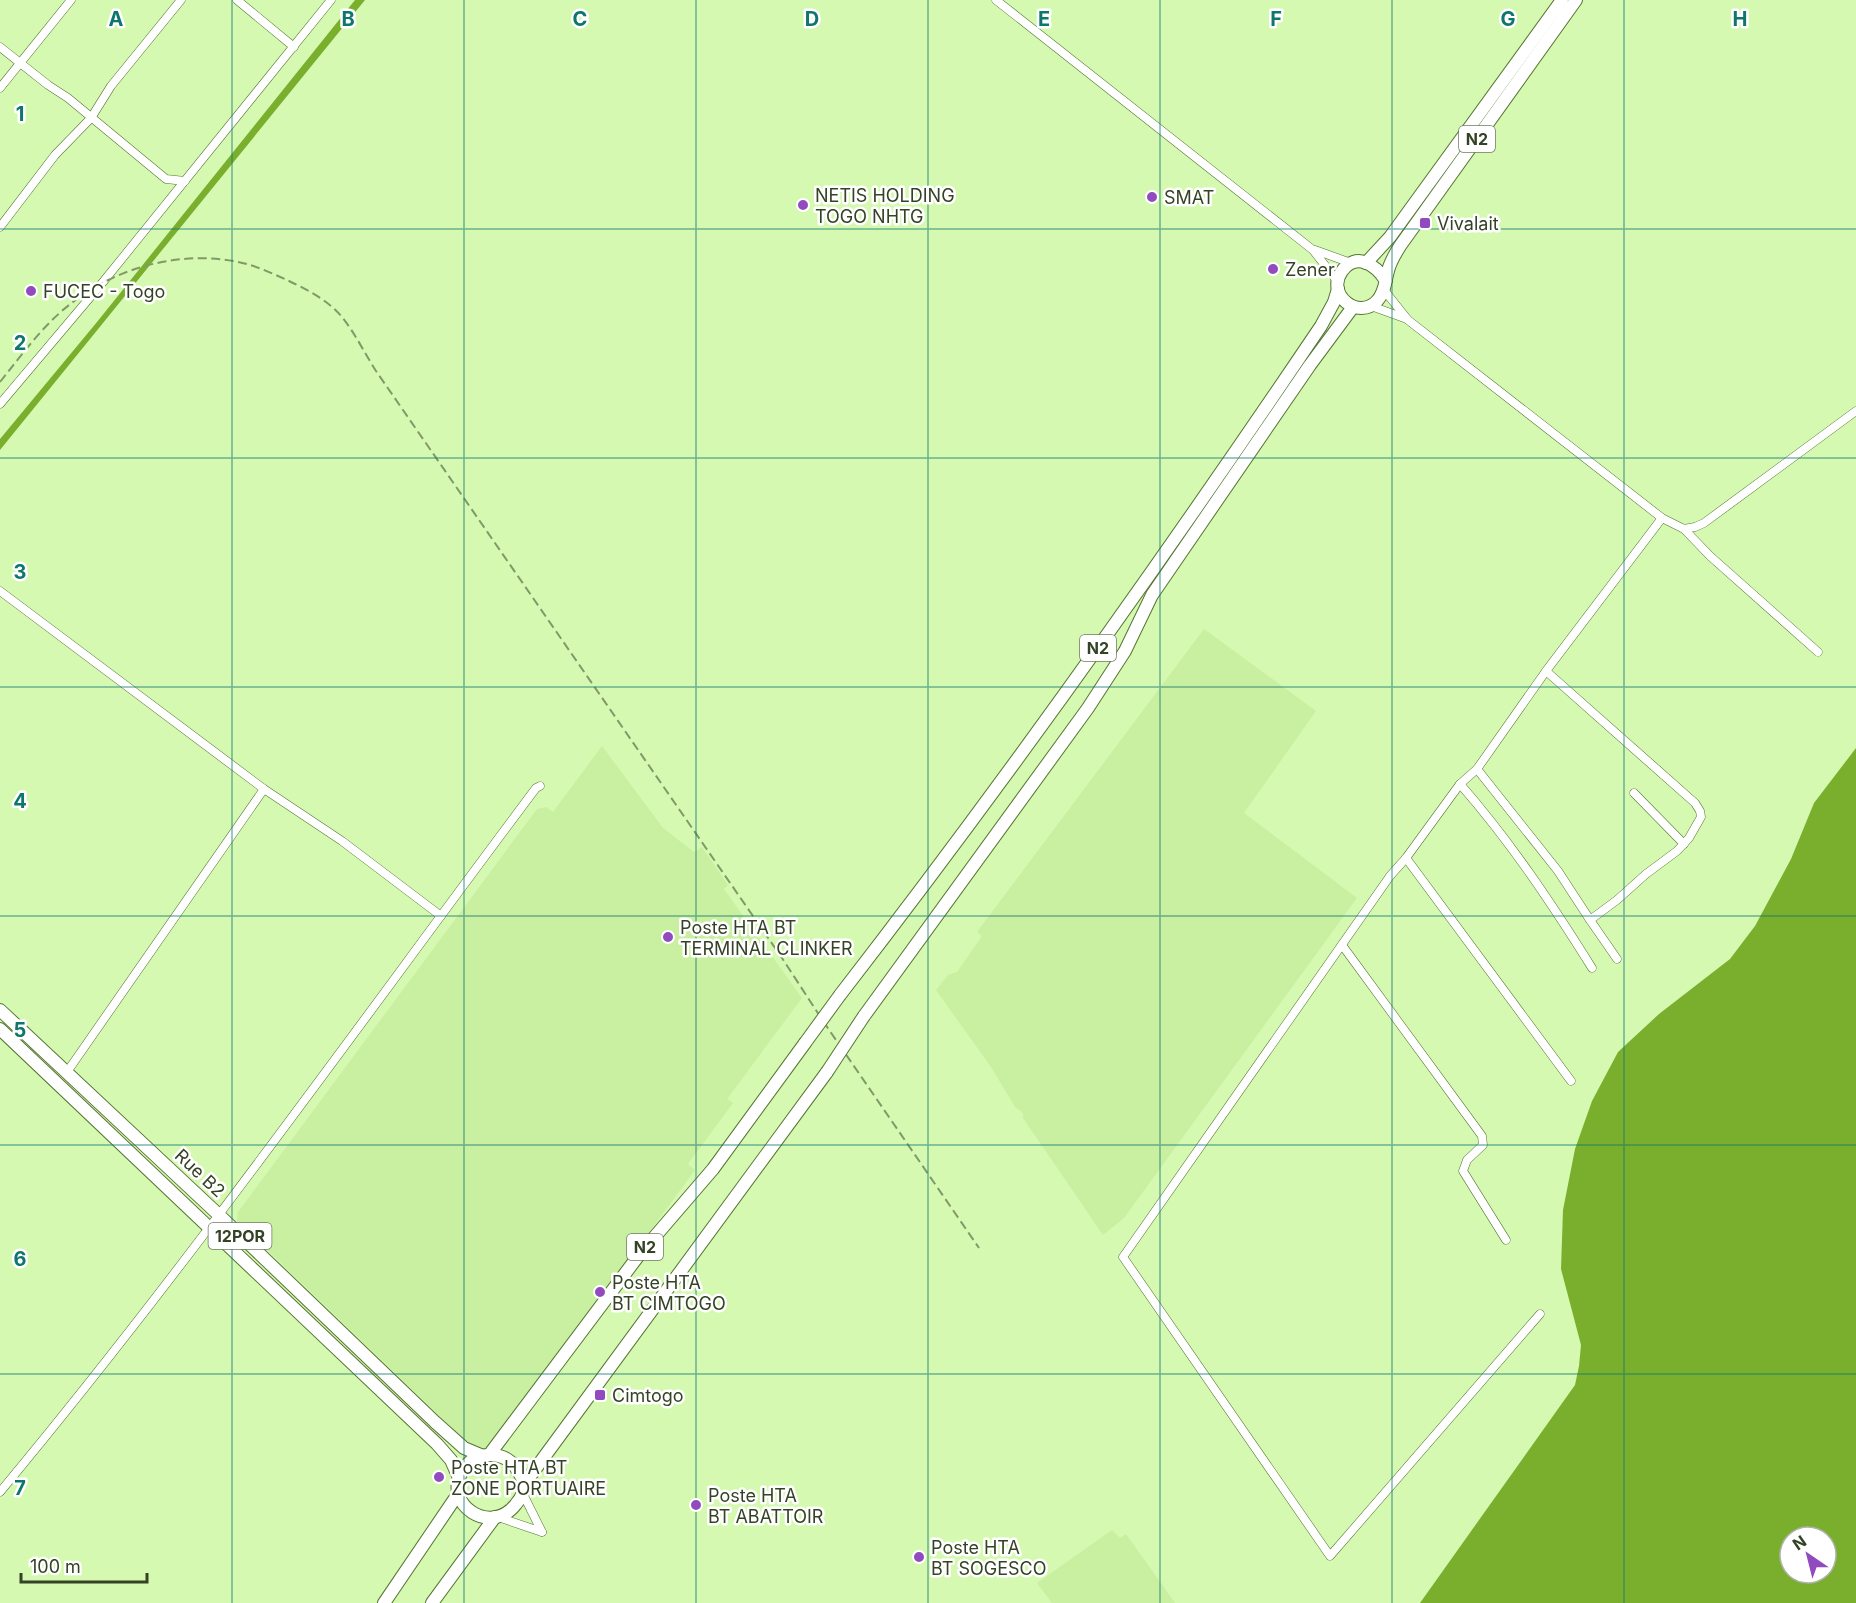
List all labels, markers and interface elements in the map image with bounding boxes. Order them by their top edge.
text: A [109,7,124,31]
text: B [341,7,355,31]
text: C [573,7,587,31]
text: D [805,7,819,31]
text: E [1038,7,1050,31]
text: F [1270,7,1282,31]
text: G [1500,7,1516,31]
text: H [1733,7,1747,31]
text: 1 [16,102,24,126]
road number: N2 [1459,126,1495,152]
place label: NETIS HOLDING TOGO NHTG [815,185,955,227]
place label: SMAT [1164,187,1214,208]
marker: SMAT [1145,190,1159,204]
marker: NETIS HOLDING TOGO NHTG [796,198,810,212]
place label: Vivalait [1437,213,1499,234]
marker: Vivalait [1418,216,1432,230]
place label: Zener [1285,259,1335,280]
marker: Zener [1266,262,1280,276]
place label: FUCEC - Togo [43,281,165,302]
marker: FUCEC - Togo [24,284,38,298]
text: 2 [14,331,26,355]
text: 3 [14,560,26,584]
road number: N2 [1080,635,1116,661]
text: 4 [13,789,27,813]
place label: Poste HTA BT TERMINAL CLINKER [680,917,853,959]
marker: Poste HTA BT TERMINAL CLINKER [661,930,675,944]
text: 5 [14,1018,26,1042]
street label: Rue B2 [171,1145,229,1201]
road number: 12POR [208,1223,272,1249]
road number: N2 [627,1234,663,1260]
text: 6 [14,1247,27,1271]
place label: Poste HTA BT CIMTOGO [612,1272,726,1314]
marker: Poste HTA BT CIMTOGO [593,1285,607,1299]
place label: Cimtogo [612,1385,684,1406]
marker: Cimtogo [593,1388,607,1402]
place label: Poste HTA BT ZONE PORTUAIRE [451,1457,606,1499]
marker: Poste HTA BT ZONE PORTUAIRE [432,1470,446,1484]
text: 7 [14,1476,26,1500]
place label: Poste HTA BT ABATTOIR [708,1485,824,1527]
marker: Poste HTA BT ABATTOIR [689,1498,703,1512]
north arrow [1778,1525,1838,1585]
text: N [1789,1531,1810,1554]
place label: Poste HTA BT SOGESCO [931,1537,1046,1579]
scale bar [21,1546,147,1584]
marker: Poste HTA BT SOGESCO [912,1550,926,1564]
text: 100 m [30,1556,81,1577]

